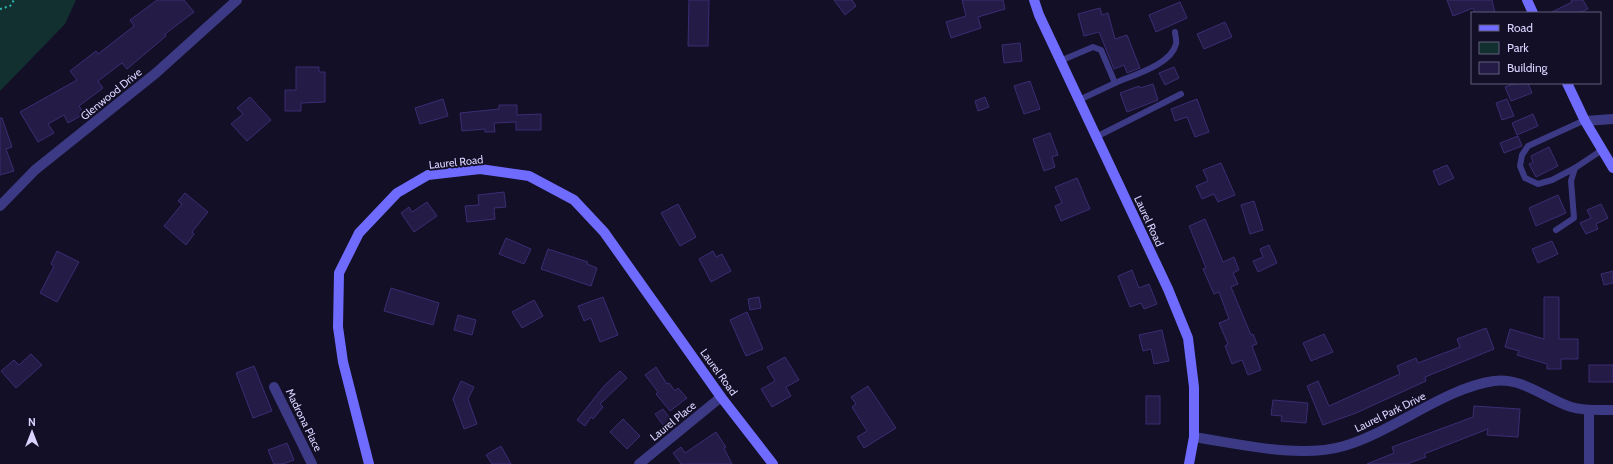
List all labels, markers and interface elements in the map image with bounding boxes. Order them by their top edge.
legend [1471,12,1601,84]
text: Road [1507,20,1533,35]
text: Park [1507,40,1529,55]
text: Building [1507,60,1549,75]
street label: Glenwood Drive [78,65,145,123]
street label: Laurel Road [428,152,484,172]
street label: Laurel Road [1131,193,1167,249]
street label: Laurel Road [697,346,741,398]
street label: Madrona Place [283,386,325,454]
street label: Laurel Park Drive [1352,389,1428,435]
street label: Laurel Place [647,398,699,444]
north arrow [12,412,52,452]
text: N [28,415,36,429]

